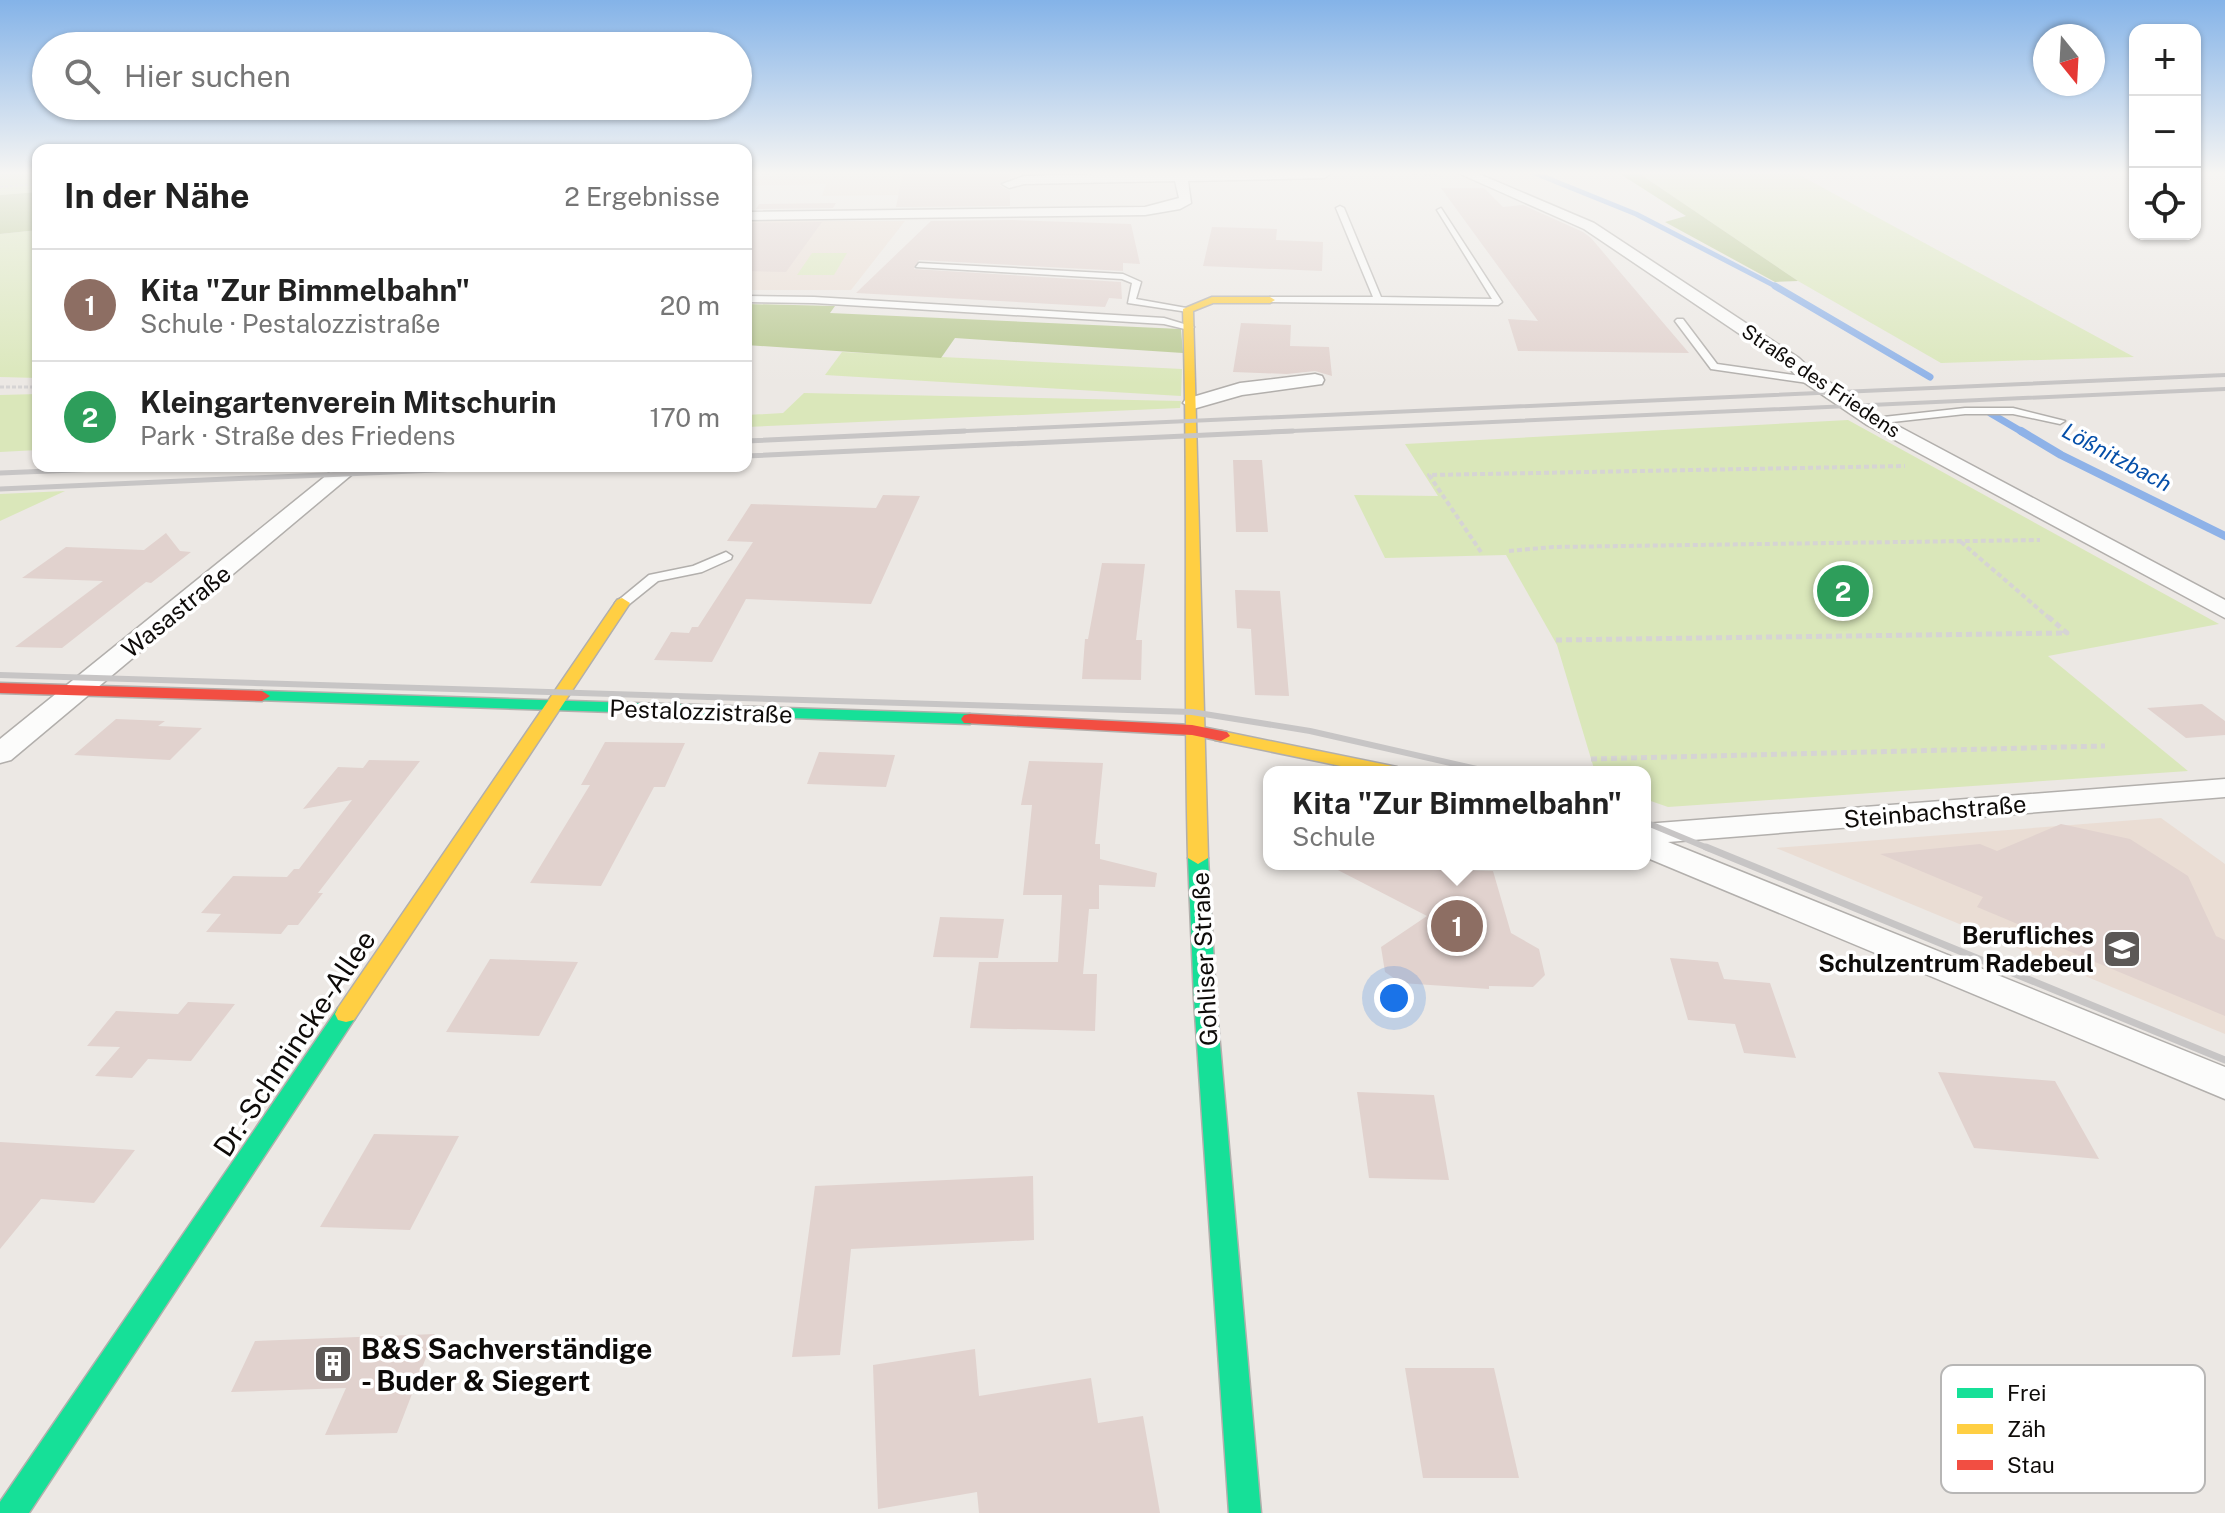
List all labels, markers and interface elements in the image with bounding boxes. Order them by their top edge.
north arrow [2033,24,2105,96]
map controls [2129,24,2201,240]
button: + [2129,24,2201,96]
search box [32,32,752,120]
icon: search [60,54,104,98]
text: Hier suchen [124,58,291,94]
button: − [2129,96,2201,168]
button: locate [2129,168,2201,240]
text: In der Nähe [64,176,250,216]
text: 2 Ergebnisse [564,181,720,212]
text: Kita "Zur Bimmelbahn" [140,272,470,308]
text: 1 [84,290,96,321]
text: 20 m [660,290,720,321]
text: Schule · Pestalozzistraße [140,308,441,339]
street label: Straße des Friedens [1737,319,1905,443]
text: Kleingartenverein Mitschurin [140,384,557,420]
text: 2 [82,402,98,433]
text: 170 m [650,402,720,433]
water label: Lößnitzbach [2058,417,2176,497]
text: Park · Straße des Friedens [140,420,455,451]
street label: Wasastraße [116,559,236,663]
pin: 2 [1817,561,1869,621]
street label: Pestalozzistraße [609,694,793,728]
popup [1263,766,1651,870]
text: Kita "Zur Bimmelbahn" [1292,785,1622,821]
street label: Steinbachstraße [1842,789,2028,833]
text: Schule [1292,821,1376,852]
street label: Gohliser Straße [1185,871,1223,1047]
pin: 1 [1431,896,1483,956]
place label: Berufliches Schulzentrum Radebeul [1818,921,2094,977]
street label: Dr.-Schmincke-Allee [206,924,382,1162]
school or university icon: Berufliches Schulzentrum Radebeul [2101,928,2143,970]
your location [1374,978,1414,1018]
place label: B&S Sachverständige - Buder & Siegert [361,1332,652,1397]
building icon: B&S Sachverständige - Buder & Siegert [312,1343,354,1385]
legend [1941,1365,2205,1493]
text: Frei [2007,1380,2046,1406]
text: Zäh [2007,1416,2046,1442]
text: Stau [2007,1452,2055,1478]

